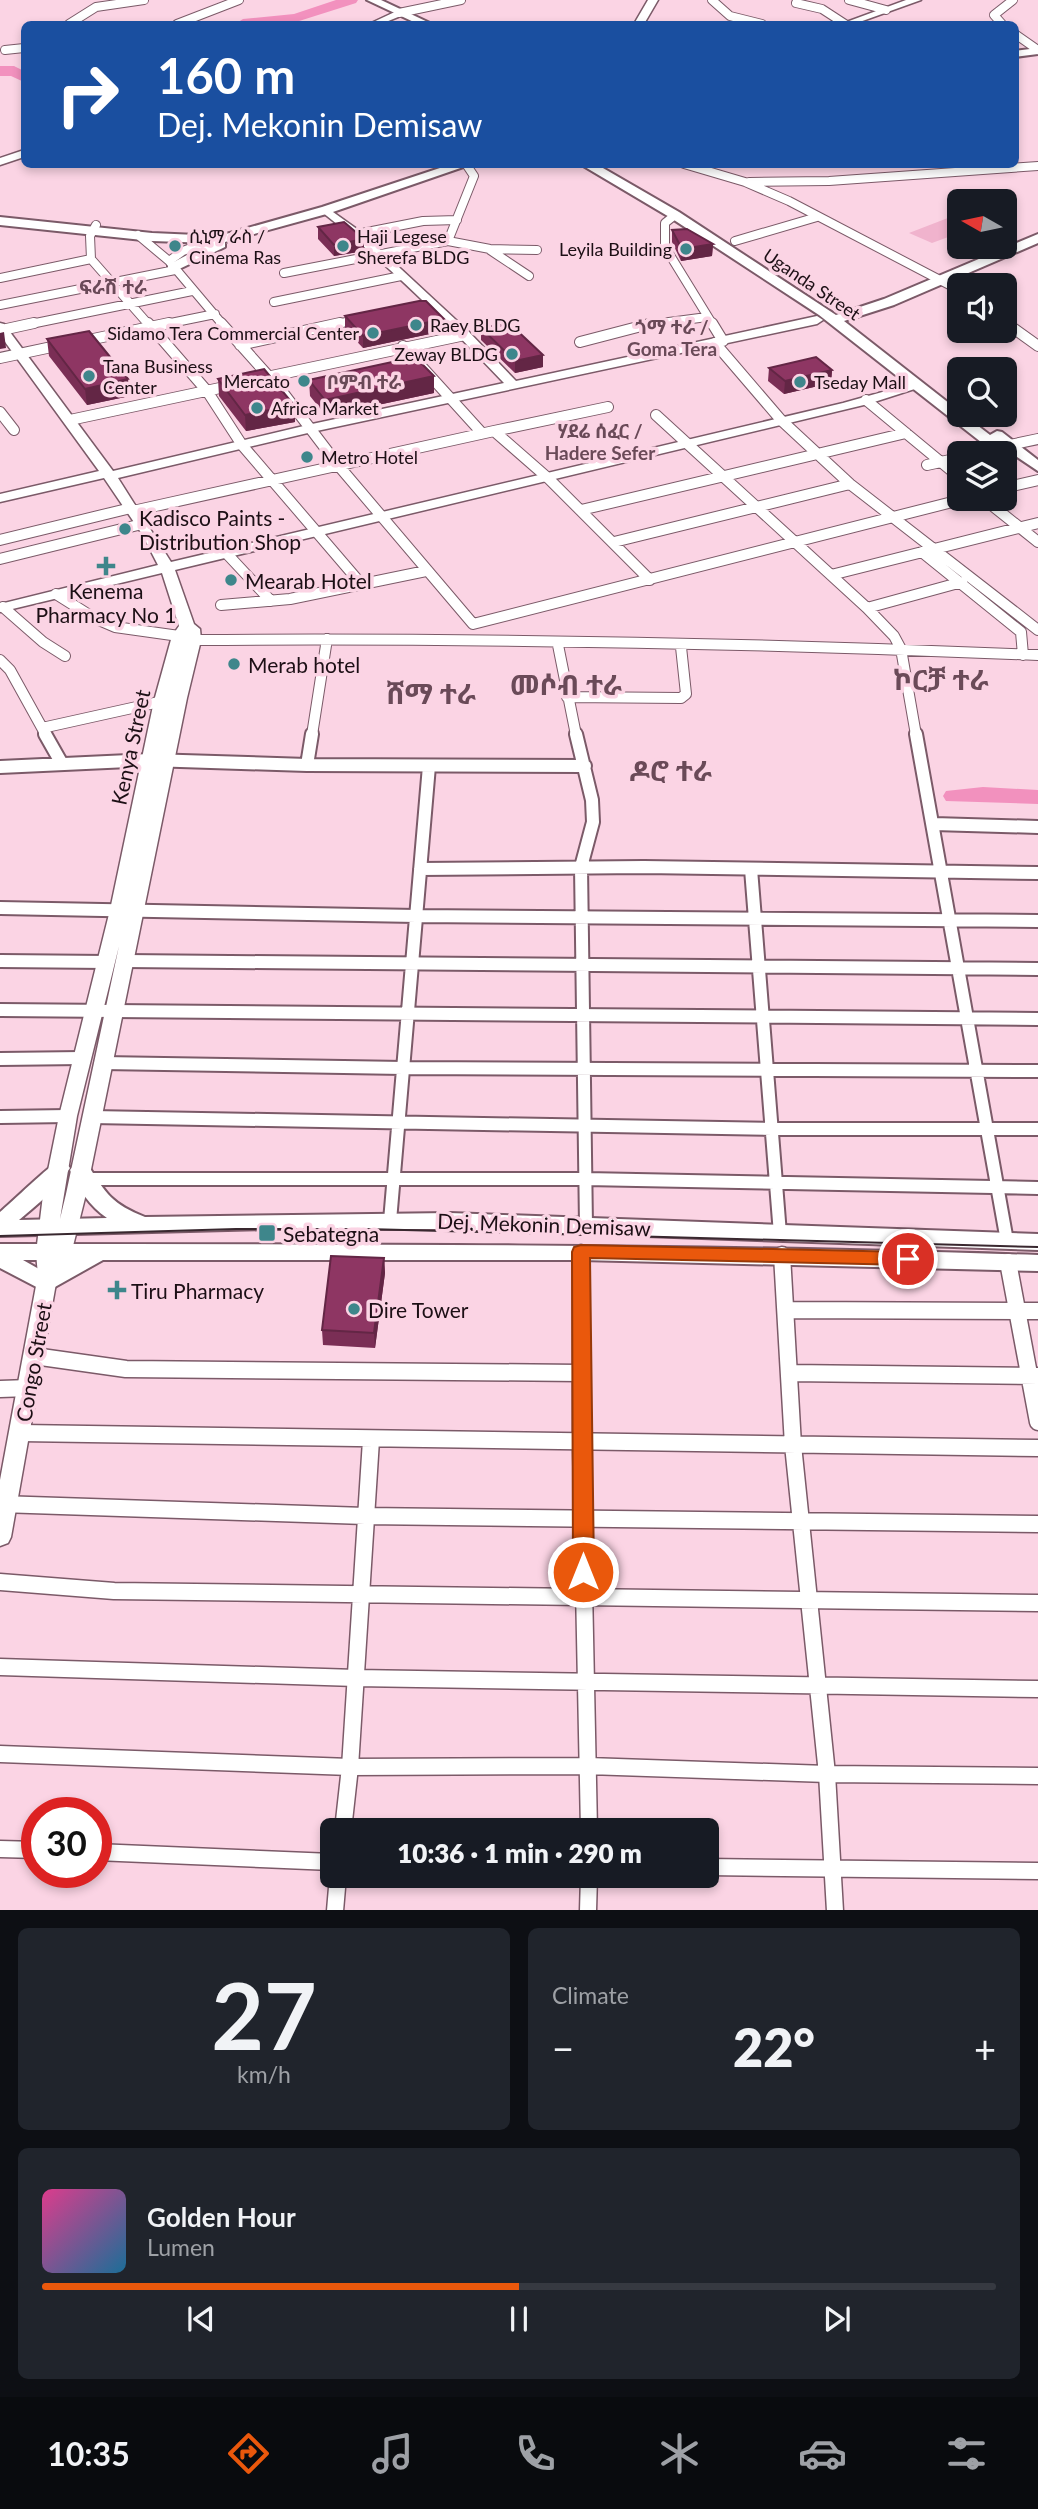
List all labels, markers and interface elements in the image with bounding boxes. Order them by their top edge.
text: 160 m [157,46,295,104]
icon: right [42,49,133,140]
text: Dej. Mekonin Demisaw [157,105,482,144]
north arrow [947,189,1017,259]
map controls [947,189,1017,511]
place label: ሲኒማ ራስ / Cinema Ras [189,225,281,268]
place label: Haji Legese Sherefa BLDG [357,225,469,268]
marker: ሲኒማ ራስ / Cinema Ras [167,238,183,254]
marker: Haji Legese Sherefa BLDG [335,238,351,254]
place label: Leyila Building [559,238,672,260]
marker: Leyila Building [678,241,694,257]
street label: Uganda Street [759,244,865,325]
button: sound [947,273,1017,343]
district label: ፍራሽ ተራ [79,275,147,298]
place label: Raey BLDG [430,314,521,336]
district label: ጎማ ተራ / Goma Tera [627,315,717,360]
marker: Raey BLDG [408,317,424,333]
place label: Sidamo Tera Commercial Center [107,322,359,344]
marker: Sidamo Tera Commercial Center [365,325,381,341]
place label: Zeway BLDG [394,343,498,365]
marker: Zeway BLDG [504,346,520,362]
place label: Tana Business Center [103,355,213,398]
button: search [947,357,1017,427]
marker: Tana Business Center [81,368,97,384]
place label: Mercato [224,370,290,392]
district label: ቦምብ ተራ [327,370,401,393]
place label: Tseday Mall [814,371,906,393]
marker: Mercato [296,373,312,389]
marker: Tseday Mall [792,374,808,390]
place label: Africa Market [271,397,379,419]
marker: Africa Market [249,400,265,416]
district label: ሃደሬ ሰፈር / Hadere Sefer [545,419,656,464]
button: layers [947,441,1017,511]
place label: Metro Hotel [321,446,418,468]
marker: Metro Hotel [299,449,315,465]
place label: Kadisco Paints - Distribution Shop [139,505,301,554]
marker: Kadisco Paints - Distribution Shop [117,521,133,537]
marker: Kenema Pharmacy No 1 [98,558,114,574]
place label: Mearab Hotel [245,568,372,593]
marker: Mearab Hotel [223,572,239,588]
place label: Kenema Pharmacy No 1 [36,578,176,627]
place label: Merab hotel [248,652,360,677]
marker: Merab hotel [226,656,242,672]
district label: ኮርቻ ተራ [893,662,989,696]
district label: መሶብ ተራ [510,667,622,701]
district label: ሸማ ተራ [386,676,476,710]
street label: Kenya Street [106,687,155,807]
district label: ዶሮ ተራ [630,753,712,787]
street label: Dej. Mekonin Demisaw [437,1208,652,1240]
place label: Sebategna [283,1221,379,1246]
marker: Sebategna [257,1223,277,1243]
pin [878,1229,938,1289]
icon: arrive [889,1240,927,1278]
place label: Tiru Pharmacy [131,1278,264,1303]
marker: Tiru Pharmacy [109,1282,125,1298]
place label: Dire Tower [368,1297,469,1322]
street label: Congo Street [10,1300,56,1424]
marker: Dire Tower [346,1301,362,1317]
position arrow [546,1535,620,1609]
speed limit sign: 30 [21,1797,112,1888]
text: 10:36 · 1 min · 290 m [397,1837,642,1869]
text: 27 [211,1960,317,2069]
text: Climate [552,1981,629,2009]
text: 22° [733,2016,815,2078]
text: − [552,2025,574,2071]
text: + [974,2025,996,2071]
text: km/h [237,2060,291,2088]
text: Golden Hour [147,2201,296,2233]
text: Lumen [147,2233,215,2261]
icon: previous [182,2300,220,2338]
icon: pause [500,2300,538,2338]
icon: next [818,2300,856,2338]
icon: directions [224,2429,273,2478]
icon: music [368,2429,417,2478]
icon: phone [511,2429,560,2478]
icon: climate [655,2429,704,2478]
icon: car [798,2429,847,2478]
icon: filters [942,2429,991,2478]
text: 10:35 [47,2434,130,2473]

